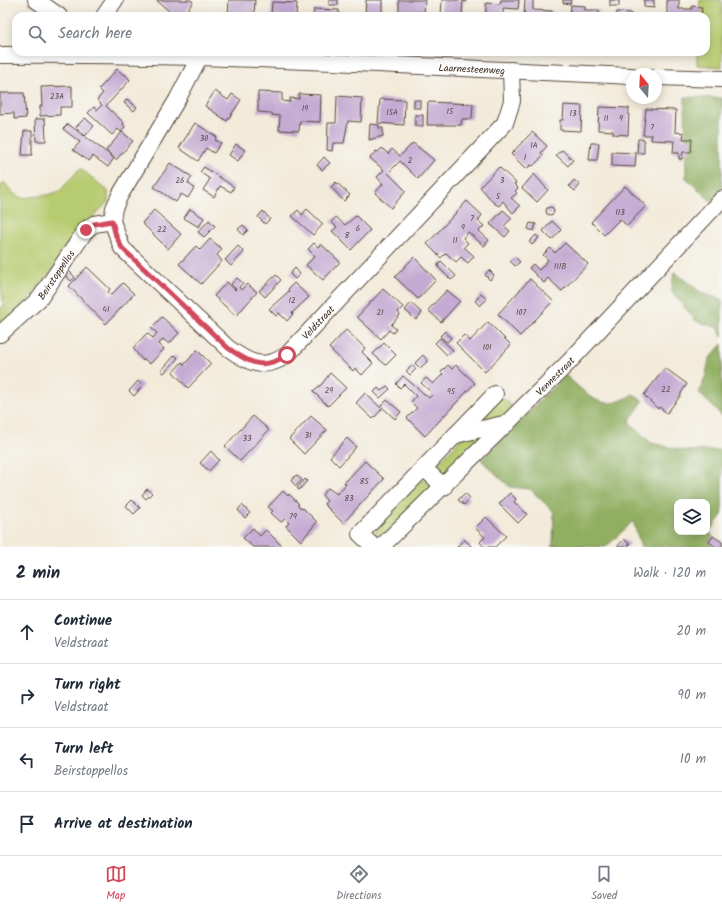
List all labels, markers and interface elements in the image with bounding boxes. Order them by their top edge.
search box [12,12,710,56]
text: Search here [58,22,132,46]
icon: search [26,23,48,45]
street label: Laarnesteenweg [438,60,505,79]
north arrow [626,68,662,104]
house number: 23A [50,90,64,103]
house number: 19 [302,102,308,115]
house number: 15 [447,105,454,118]
house number: 15A [386,106,398,119]
house number: 13 [569,107,577,120]
house number: 11 [603,112,609,125]
house number: 9 [619,112,623,125]
house number: 7 [650,121,654,134]
house number: 30 [200,132,208,145]
house number: 1A [530,139,538,152]
house number: 1 [524,151,527,164]
house number: 2 [408,154,413,167]
house number: 26 [175,174,185,187]
house number: 3 [500,174,505,187]
house number: 5 [496,190,501,203]
house number: 113 [615,206,625,219]
house number: 7 [470,212,474,225]
route end [77,221,95,239]
house number: 9 [461,221,465,234]
house number: 6 [356,222,360,235]
house number: 22 [157,223,167,236]
house number: 8 [345,229,350,242]
house number: 11 [452,234,458,247]
street label: Beirstoppellos [34,247,80,303]
house number: 111B [554,260,566,273]
house number: 12 [288,294,296,307]
street label: Veldstraat [298,302,339,344]
house number: 41 [103,303,110,316]
house number: 21 [376,306,384,319]
house number: 107 [516,306,526,319]
house number: 101 [482,341,492,354]
route start [278,346,296,364]
street label: Vennestraat [532,353,579,400]
house number: 22 [661,383,671,396]
house number: 29 [325,384,333,397]
house number: 95 [447,385,456,398]
house number: 31 [304,429,312,442]
house number: 33 [242,432,252,445]
house number: 85 [359,475,369,488]
house number: 83 [344,492,354,505]
map controls [674,499,710,535]
button: layers [674,499,710,535]
house number: 79 [289,510,297,523]
text: 2 min [16,560,60,587]
text: Walk · 120 m [633,563,706,584]
text: Continue [54,609,112,633]
icon: ahead [16,621,38,643]
text: 20 m [676,621,706,642]
text: Veldstraat [54,633,109,654]
text: Turn right [54,673,121,697]
icon: right [16,685,38,707]
text: 90 m [678,685,706,706]
text: Veldstraat [54,697,109,718]
text: Turn left [54,737,114,761]
icon: left [16,749,38,771]
text: 10 m [680,749,706,770]
text: Beirstoppellos [54,761,128,782]
text: Arrive at destination [54,812,193,836]
icon: arrive [16,813,38,835]
tab: Map [105,863,127,905]
tab: Directions [336,863,382,905]
tab: Saved [591,863,617,905]

